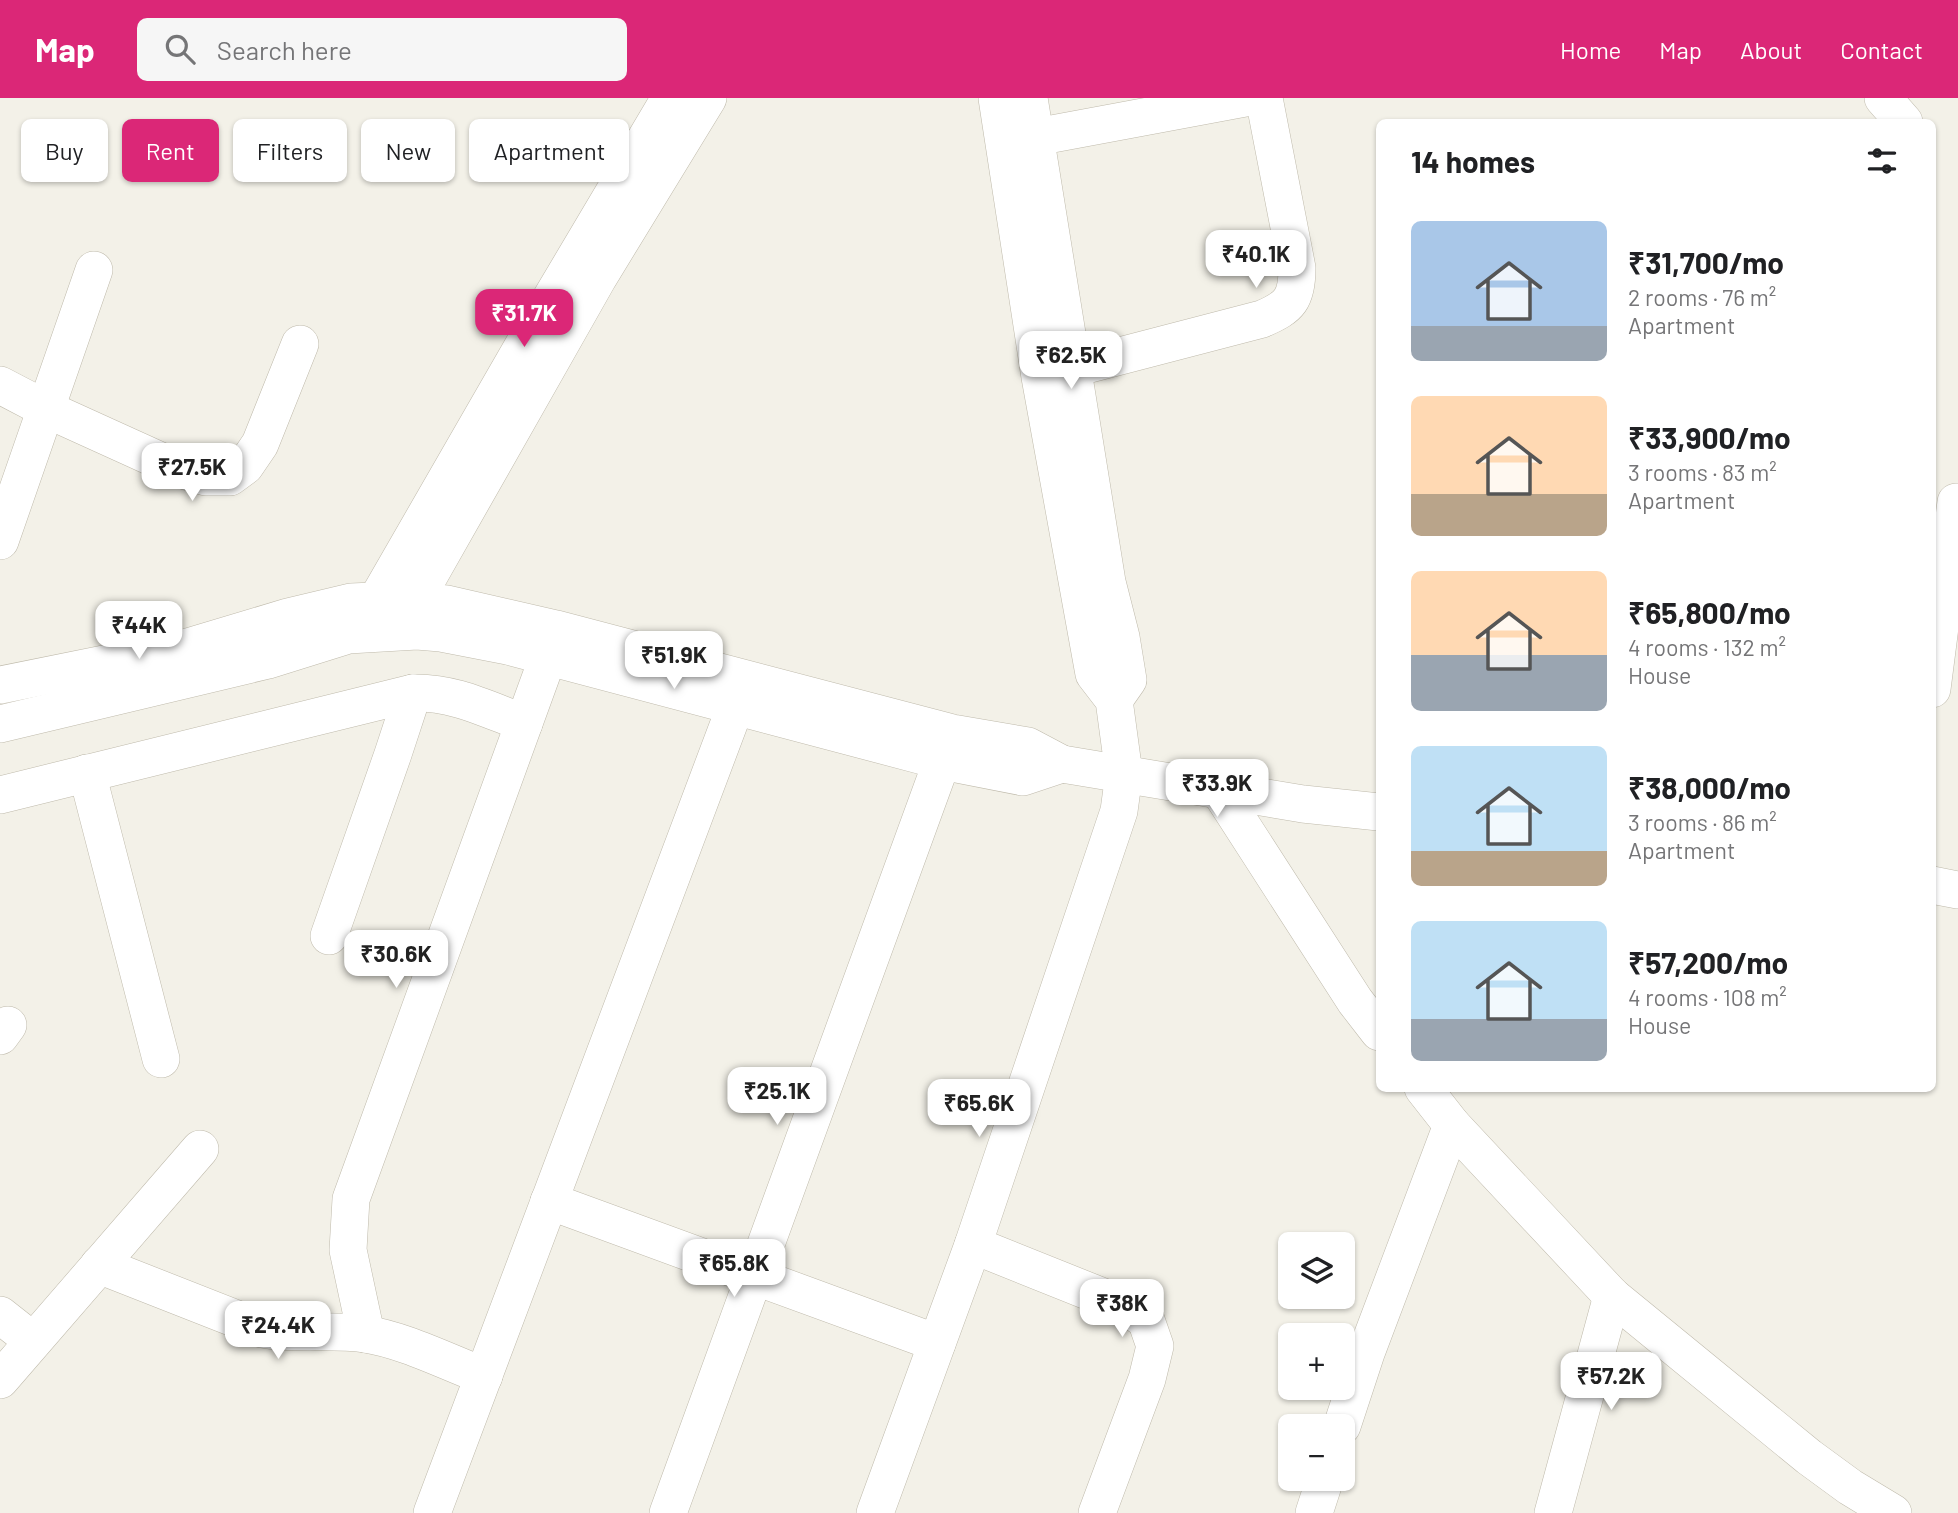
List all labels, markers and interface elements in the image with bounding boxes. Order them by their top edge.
search box [137,18,627,81]
text: Map [35,29,95,69]
icon: search [161,30,199,68]
text: Search here [217,34,352,65]
text: Home [1560,35,1621,64]
text: Map [1659,35,1702,64]
text: About [1740,35,1802,64]
text: Contact [1840,35,1923,64]
chip: Buy [21,119,108,182]
chip: Rent [122,119,219,182]
chip: Filters [233,119,347,182]
chip: New [361,119,455,182]
chip: Apartment [469,119,629,182]
icon: filters [1863,142,1901,180]
text: 14 homes [1411,143,1535,179]
pin: ₹40.1K [1199,230,1313,290]
text: ₹40.1K [1222,239,1290,267]
text: ₹31,700/mo [1628,244,1784,280]
icon: home [1467,249,1551,333]
text: 2 rooms · 76 m² [1628,283,1776,311]
pin: ₹31.7K [467,289,581,349]
text: ₹31.7K [491,298,557,326]
text: Apartment [1628,311,1735,339]
pin: ₹62.5K [1014,331,1128,391]
text: ₹62.5K [1035,340,1107,368]
text: ₹33,900/mo [1628,419,1791,455]
icon: home [1467,424,1551,508]
pin: ₹27.5K [135,444,249,503]
text: ₹27.5K [158,452,226,480]
text: 3 rooms · 83 m² [1628,458,1777,486]
text: Apartment [1628,486,1735,514]
text: ₹65,800/mo [1628,594,1791,630]
icon: home [1467,599,1551,683]
pin: ₹44K [98,602,180,661]
text: ₹44K [111,610,167,638]
pin: ₹51.9K [617,632,731,691]
text: 4 rooms · 132 m² [1628,633,1786,661]
text: ₹51.9K [641,640,707,668]
text: House [1628,661,1691,689]
pin: ₹33.9K [1160,760,1274,819]
text: ₹33.9K [1182,768,1252,796]
text: ₹38,000/mo [1628,769,1791,805]
icon: home [1467,774,1551,858]
text: 3 rooms · 86 m² [1628,808,1777,836]
text: Apartment [1628,836,1735,864]
pin: ₹30.6K [339,930,453,990]
text: ₹30.6K [360,939,432,967]
text: ₹57,200/mo [1628,944,1788,980]
icon: home [1467,949,1551,1033]
text: 4 rooms · 108 m² [1628,983,1787,1011]
text: House [1628,1011,1691,1039]
pin: ₹25.1K [720,1068,834,1127]
text: ₹25.1K [743,1076,811,1104]
pin: ₹65.6K [922,1080,1036,1139]
text: ₹65.6K [944,1088,1014,1116]
map controls [1278,1232,1355,1491]
button: layers [1278,1232,1355,1309]
pin: ₹65.8K [677,1240,791,1299]
text: ₹65.8K [699,1248,769,1276]
pin: ₹38K [1081,1280,1163,1339]
text: ₹38K [1096,1288,1148,1316]
pin: ₹24.4K [221,1302,335,1361]
text: ₹24.4K [241,1310,315,1338]
button: + [1278,1323,1355,1400]
pin: ₹57.2K [1554,1352,1668,1412]
text: ₹57.2K [1577,1361,1645,1389]
button: − [1278,1414,1355,1491]

